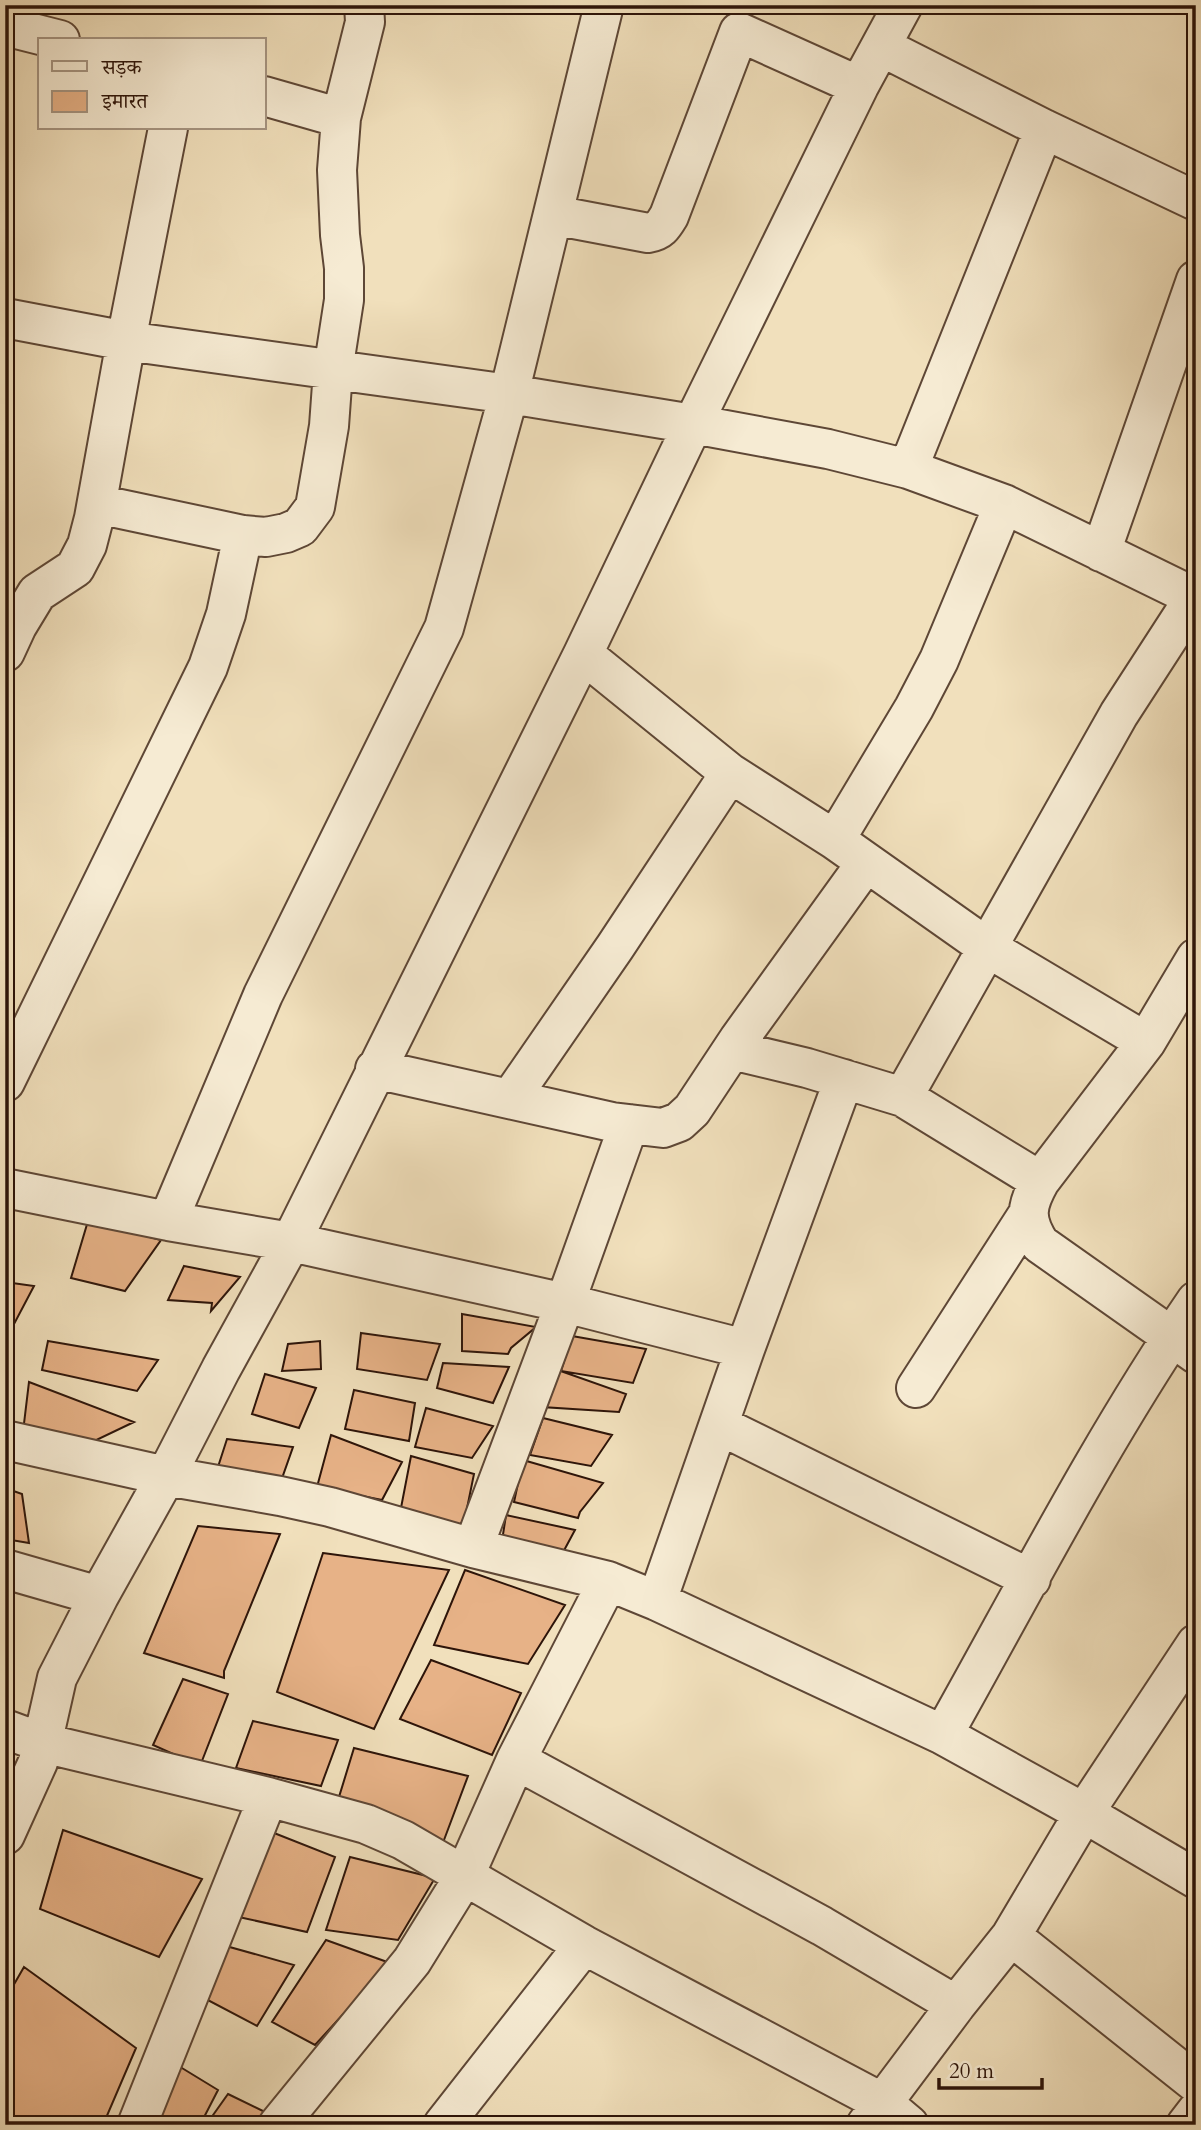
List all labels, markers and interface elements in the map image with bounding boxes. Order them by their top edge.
legend [38,38,266,130]
text: सड़क [101,53,142,82]
text: इमारत [101,87,149,116]
scale bar [939,2046,1042,2090]
text: 20 m [949,2057,994,2086]

